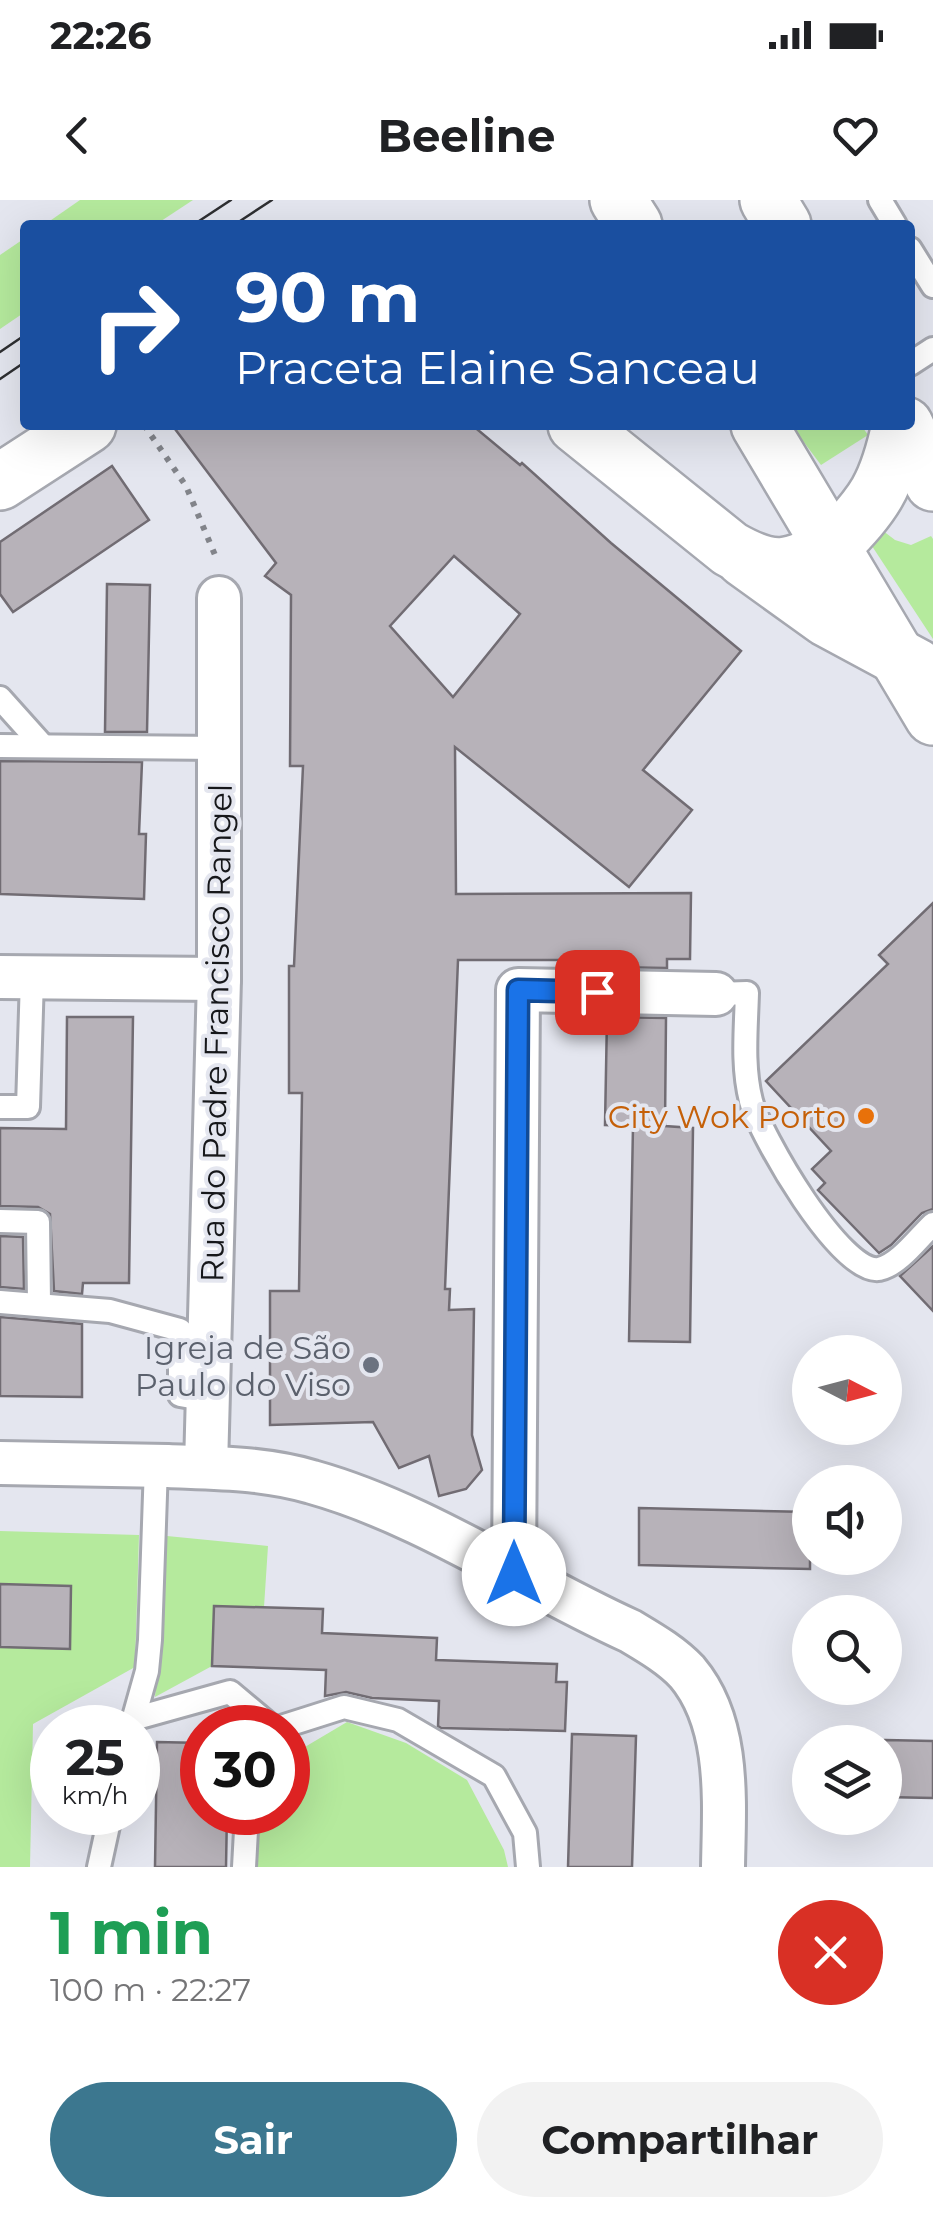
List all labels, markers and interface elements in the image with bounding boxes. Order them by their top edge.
text: 22:26 [50,12,151,59]
icon: back [50,108,105,163]
text: Beeline [378,108,555,163]
icon: heart [828,108,883,163]
text: 90 m [235,254,420,340]
icon: right [70,260,200,390]
text: Praceta Elaine Sanceau [235,340,760,395]
street label: Rua do Padre Francisco Rangel [192,783,240,1283]
pin [555,950,640,1035]
icon: arrive [570,965,625,1020]
place label: City Wok Porto [608,1097,846,1136]
marker: City Wok Porto [855,1105,877,1127]
place label: Igreja de São Paulo do Viso [135,1328,351,1404]
north arrow [792,1335,902,1445]
map controls [792,1335,902,1835]
marker: Igreja de São Paulo do Viso [360,1354,382,1376]
button: sound [792,1465,902,1575]
position arrow [462,1522,566,1626]
button: search [792,1595,902,1705]
speed limit sign: 30 [180,1705,310,1835]
button: layers [792,1725,902,1835]
text: 25 [65,1727,125,1788]
text: km/h [62,1780,128,1810]
text: 1 min [50,1896,213,1969]
button: close [778,1900,883,2005]
text: 100 m · 22:27 [50,1970,251,2009]
button: Sair [50,2082,457,2197]
button: Compartilhar [477,2082,883,2197]

